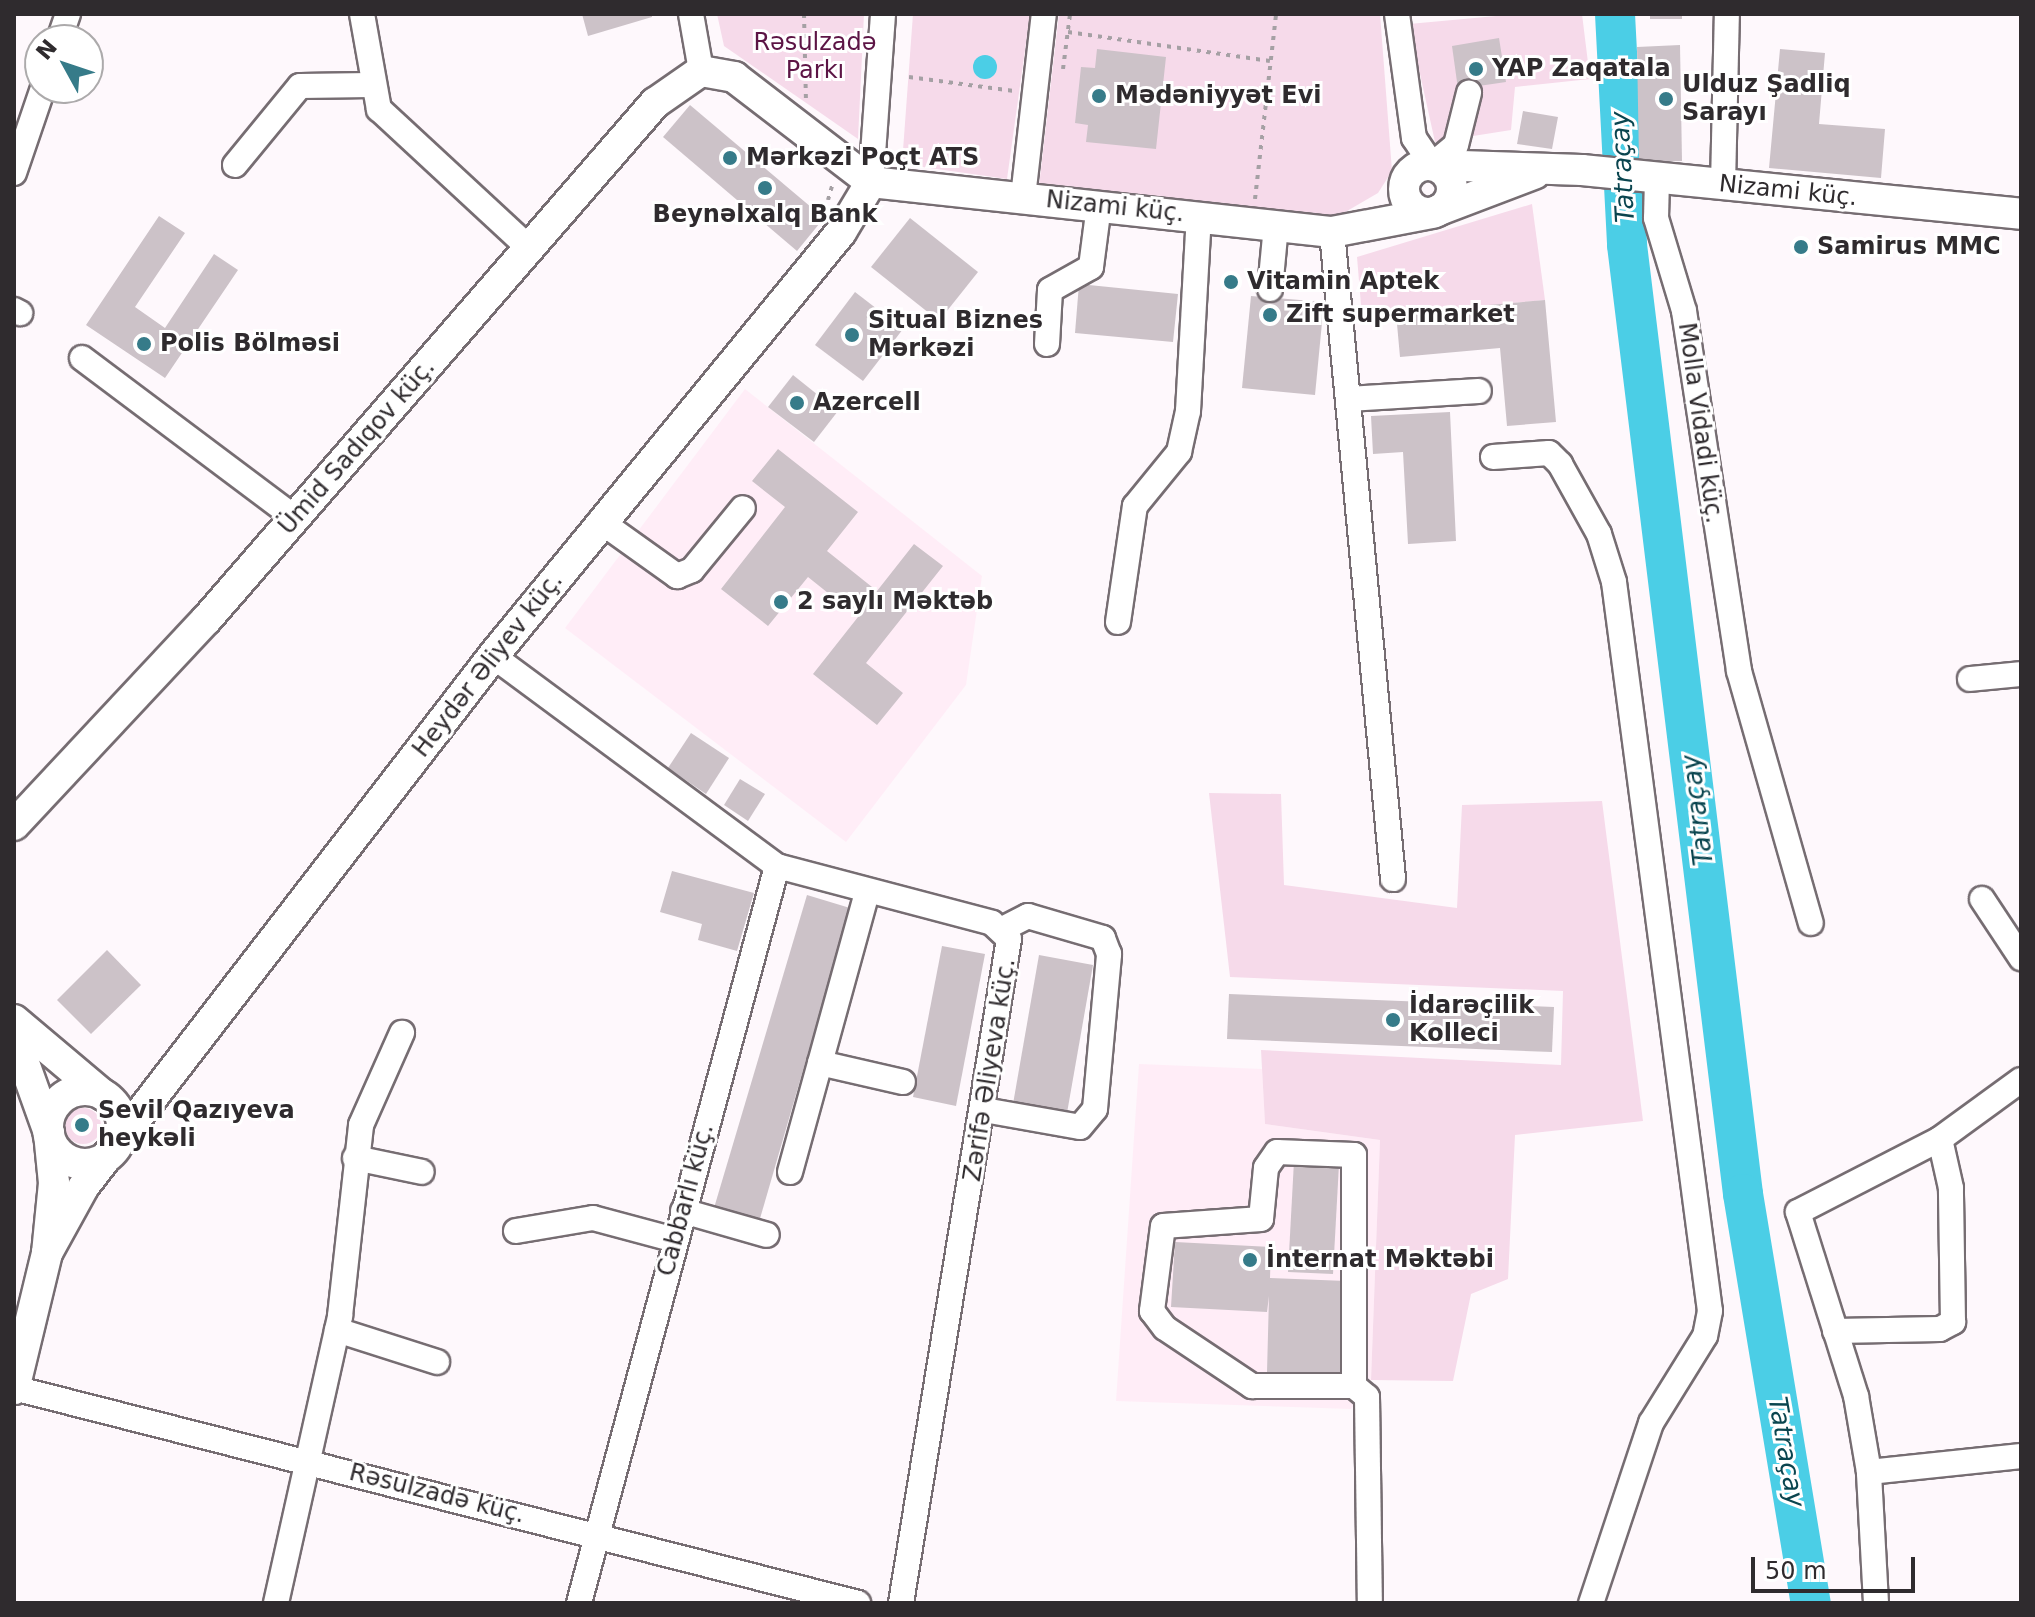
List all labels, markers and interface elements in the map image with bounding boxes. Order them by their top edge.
north arrow [24,24,104,104]
park label: Rəsulzadə Parkı [753,29,877,85]
text: N [31,34,62,65]
place label: YAP Zaqatala [1492,55,1671,83]
marker: YAP Zaqatala [1467,60,1485,78]
place label: Ulduz Şadliq Sarayı [1682,71,1851,127]
place label: Mədəniyyət Evi [1115,82,1322,110]
marker: Mədəniyyət Evi [1090,87,1108,105]
marker: Ulduz Şadliq Sarayı [1657,90,1675,108]
water label: Tatraçay [1605,111,1641,223]
place label: Mərkəzi Poçt ATS [746,144,979,172]
marker: Mərkəzi Poçt ATS [721,149,739,167]
street label: Nizami küç. [1717,169,1859,213]
marker: Beynəlxalq Bank [756,179,774,197]
street label: Nizami küç. [1044,185,1186,229]
place label: Beynəlxalq Bank [653,201,877,229]
place label: Samirus MMC [1817,233,2001,261]
marker: Samirus MMC [1792,238,1810,256]
place label: Vitamin Aptek [1247,268,1439,296]
marker: Vitamin Aptek [1222,273,1240,291]
place label: Zift supermarket [1286,301,1515,329]
marker: Zift supermarket [1261,306,1279,324]
place label: Situal Biznes Mərkəzi [868,307,1043,363]
street label: Molla Vidadi küç. [1672,321,1728,525]
marker: Situal Biznes Mərkəzi [843,326,861,344]
place label: Polis Bölməsi [160,330,340,358]
marker: Polis Bölməsi [135,335,153,353]
street label: Ümid Sadıqov küç. [273,353,441,541]
place label: Azercell [813,389,921,417]
marker: Azercell [788,394,806,412]
street label: Heydər Əliyev küç. [407,567,569,763]
place label: 2 saylı Məktəb [797,588,993,616]
marker: 2 saylı Məktəb [772,593,790,611]
water label: Tatraçay [1676,753,1720,867]
street label: Zərifə Əliyeva küç. [958,956,1022,1184]
place label: İdarəçilik Kolleci [1409,992,1534,1048]
marker: İdarəçilik Kolleci [1384,1011,1402,1029]
place label: Sevil Qazıyeva heykəli [98,1097,295,1153]
marker: Sevil Qazıyeva heykəli [73,1116,91,1134]
street label: Cabbarlı küç. [652,1121,720,1279]
place label: İnternat Məktəbi [1266,1246,1494,1274]
marker: İnternat Məktəbi [1241,1251,1259,1269]
water label: Tatraçay [1761,1394,1811,1510]
street label: Rəsulzadə küç. [346,1458,528,1530]
scale bar [1755,1541,1919,1591]
text: 50 m [1765,1557,1827,1585]

